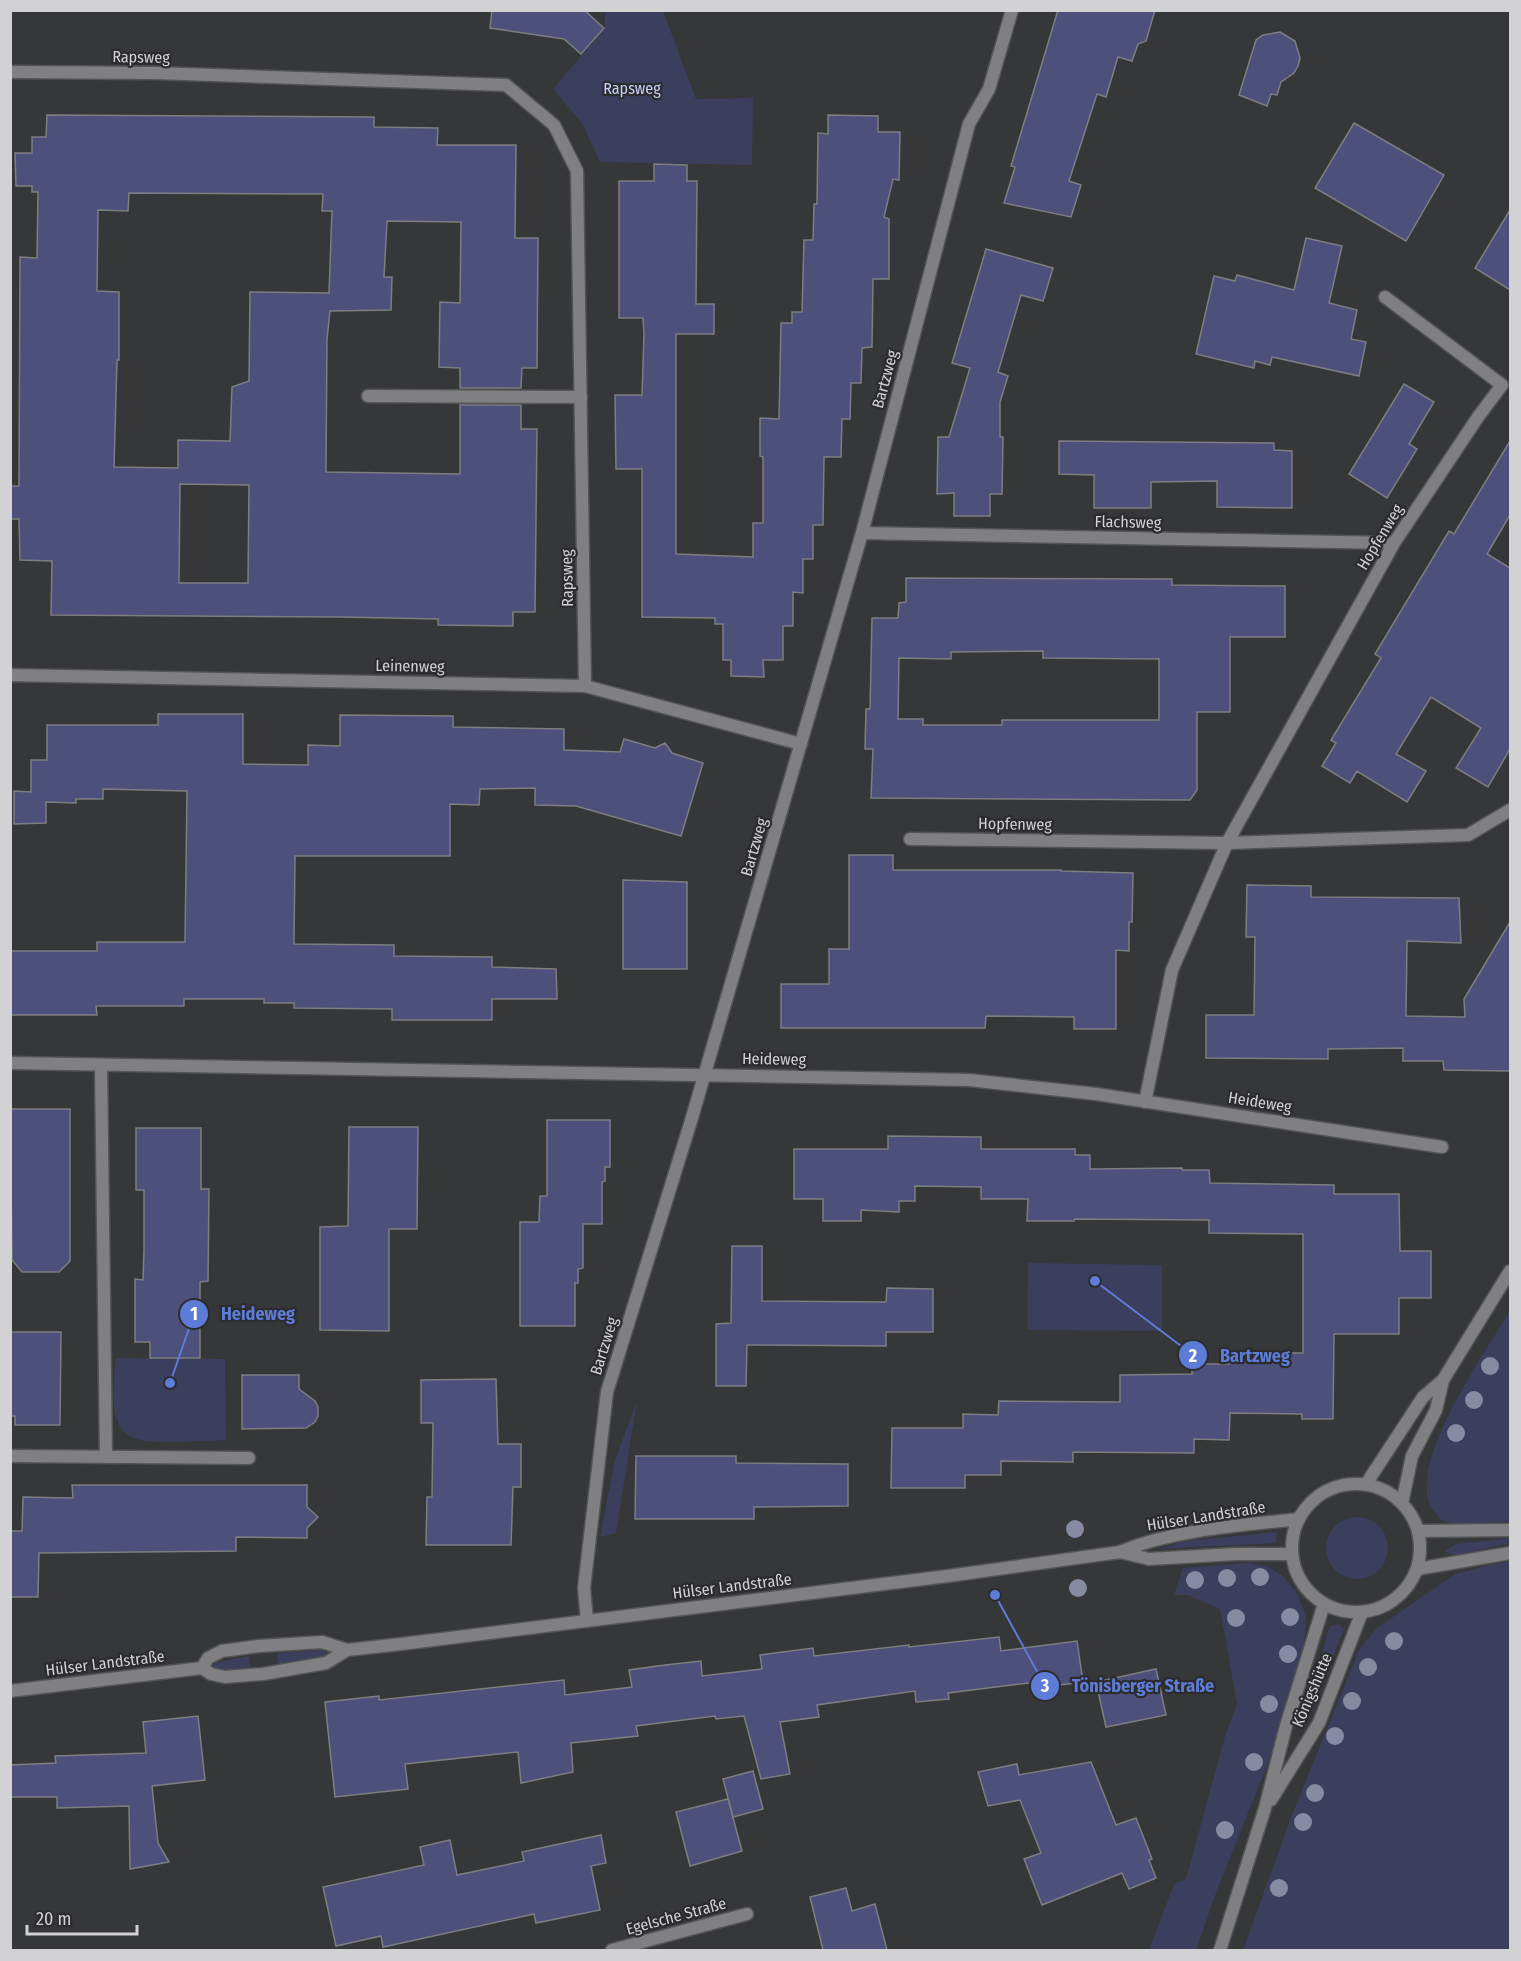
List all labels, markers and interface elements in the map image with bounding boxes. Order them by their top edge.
street label: Rapsweg [112,47,170,67]
park label: Rapsweg [603,79,661,98]
street label: Bartzweg [868,347,902,410]
street label: Hopfenweg [1353,500,1407,573]
street label: Flachsweg [1094,512,1162,532]
street label: Rapsweg [557,549,577,607]
street label: Leinenweg [375,656,445,676]
street label: Hopfenweg [978,814,1052,834]
street label: Bartzweg [737,815,771,878]
street label: Heideweg [742,1049,807,1069]
street label: Heideweg [1227,1088,1294,1116]
callout: Heideweg [179,1296,307,1332]
text: 1 [190,1303,198,1325]
text: Heideweg [221,1303,295,1325]
street label: Bartzweg [586,1314,622,1377]
callout: Bartzweg [1178,1337,1302,1373]
text: 2 [1188,1345,1197,1367]
text: Bartzweg [1220,1345,1290,1367]
street label: Hülser Landstraße [1145,1497,1267,1535]
street label: Hülser Landstraße [671,1569,793,1603]
street label: Hülser Landstraße [44,1646,166,1680]
street label: Königshütte [1288,1650,1336,1730]
callout: Tönisberger Straße [1030,1668,1226,1704]
text: 3 [1040,1675,1050,1697]
text: Tönisberger Straße [1072,1675,1214,1697]
street label: Egelsche Straße [624,1893,728,1938]
scale bar [27,1898,136,1936]
text: 20 m [36,1908,71,1930]

